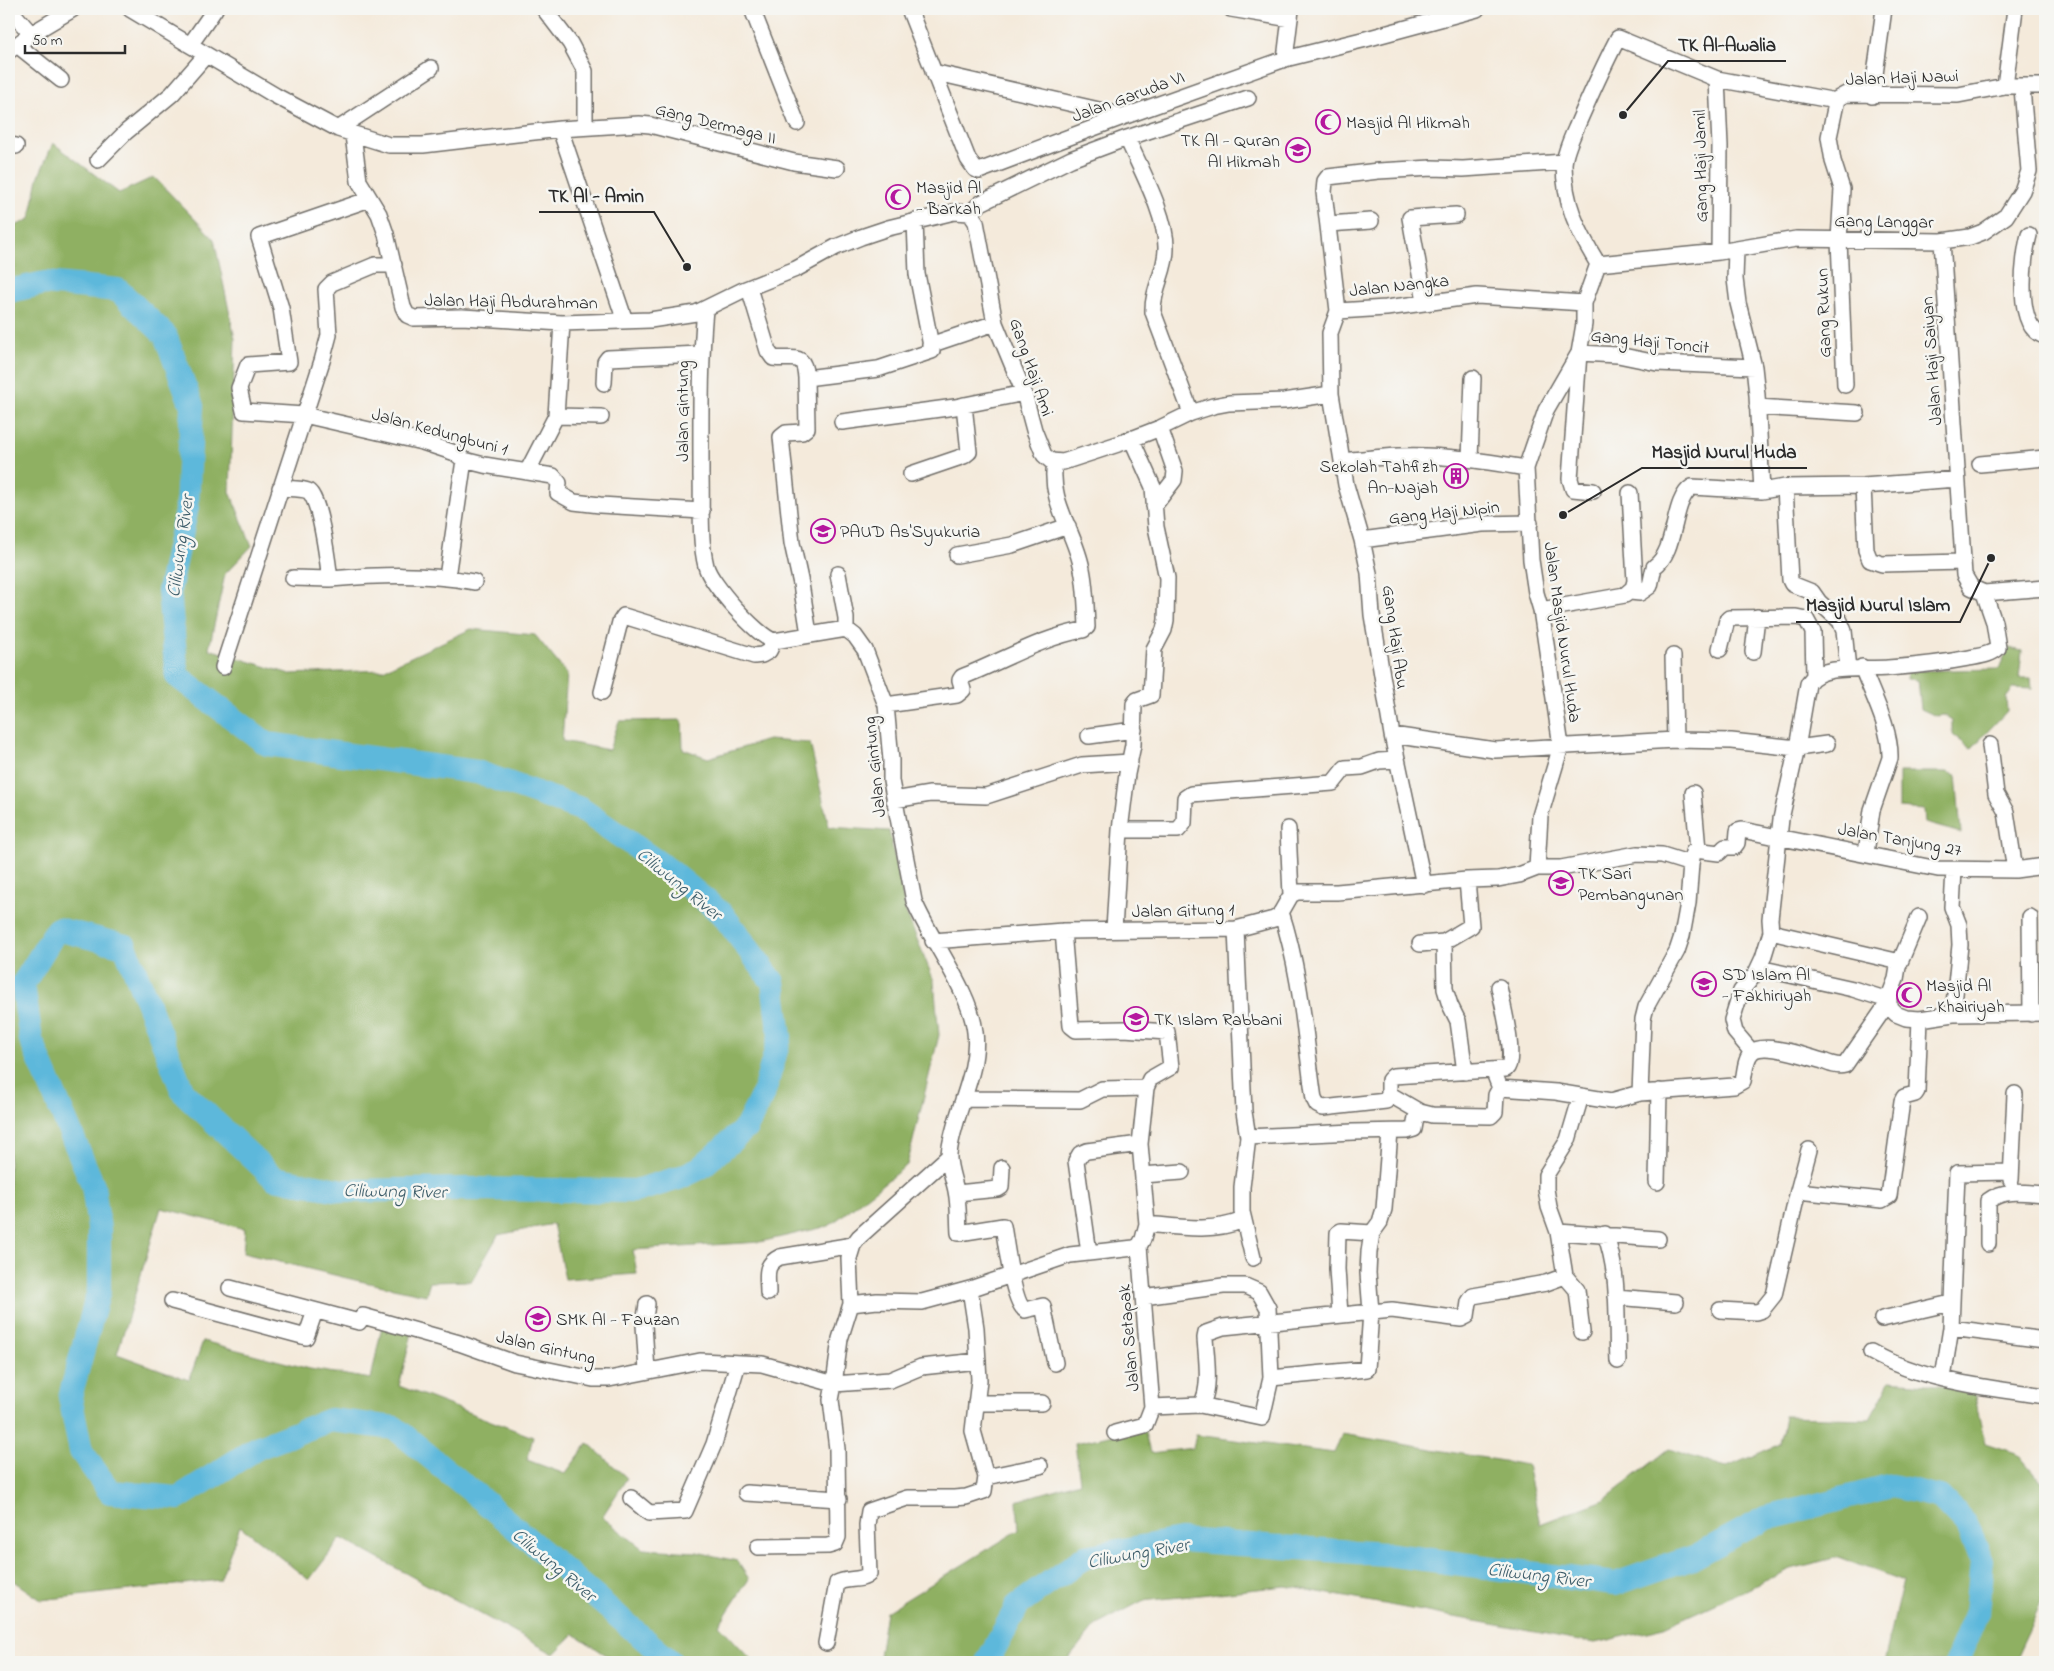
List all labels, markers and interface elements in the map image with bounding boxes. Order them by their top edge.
scale bar [25,22,125,54]
callout: TK Al-Awalia [1668,27,1786,61]
text: 50 m [32,30,63,52]
text: TK Al-Awalia [1678,33,1776,60]
street label: Jalan Haji Nawi [1845,64,1959,94]
street label: Jalan Garuda VI [1069,65,1189,130]
street label: Gang Dermaga II [652,97,779,154]
mosque icon: Masjid Al Hikmah [1315,109,1341,135]
street label: Gang Haji Jamil [1688,109,1717,223]
place label: Masjid Al Hikmah [1346,111,1470,137]
place label: TK Al - Quran Al Hikmah [1181,129,1280,176]
school or university icon: TK Al - Quran Al Hikmah [1285,137,1311,163]
place label: Masjid Al - Barkah [916,176,981,223]
callout: TK Al - Amin [539,178,654,212]
text: TK Al - Amin [548,184,644,211]
mosque icon: Masjid Al - Barkah [885,184,911,210]
street label: Gang Langgar [1834,209,1934,238]
street label: Gang Rukun [1810,268,1841,358]
street label: Jalan Nangka [1348,269,1451,306]
street label: Jalan Haji Abdurahman [424,288,598,318]
street label: Jalan Haji Saiyan [1916,295,1950,426]
street label: Gang Haji Ami [1000,315,1059,421]
street label: Gang Haji Toncit [1589,324,1710,363]
street label: Jalan Gintung [671,360,698,462]
street label: Jalan Kedungbuni 1 [368,402,511,465]
callout: Masjid Nurul Huda [1642,434,1807,468]
text: Masjid Nurul Huda [1651,440,1797,467]
place label: Sekolah Tahfizh An-Najah [1320,455,1438,502]
building icon: Sekolah Tahfizh An-Najah [1443,463,1469,489]
water label: Ciliwung River [161,492,203,599]
street label: Gang Haji Nipin [1388,495,1501,534]
school or university icon: PAUD As'Syukuria [810,518,836,544]
place label: PAUD As'Syukuria [840,520,980,546]
street label: Jalan Masjid Nurul Huda [1535,540,1587,724]
street label: Gang Haji Abu [1373,584,1414,691]
callout: Masjid Nurul Islam [1796,588,1960,622]
text: Masjid Nurul Islam [1806,593,1951,620]
street label: Jalan Gintung [858,715,895,819]
street label: Jalan Tanjung 27 [1836,817,1964,866]
water label: Ciliwung River [629,842,728,930]
place label: TK Sari Pembangunan [1578,862,1683,910]
school or university icon: TK Sari Pembangunan [1548,870,1574,896]
street label: Jalan Gitung 1 [1131,898,1235,927]
place label: SD Islam Al - Fakhiriyah [1722,963,1811,1010]
school or university icon: SD Islam Al - Fakhiriyah [1691,971,1717,997]
place label: Masjid Al - Khairiyah [1926,974,2005,1021]
mosque icon: Masjid Al - Khairiyah [1896,982,1922,1008]
school or university icon: TK Islam Rabbani [1123,1006,1149,1032]
place label: TK Islam Rabbani [1154,1008,1282,1034]
water label: Ciliwung River [343,1178,449,1208]
street label: Jalan Setapak [1112,1283,1148,1392]
school or university icon: SMK Al - Fauzan [525,1306,551,1332]
place label: SMK Al - Fauzan [556,1308,679,1334]
street label: Jalan Gintung [493,1325,598,1374]
water label: Ciliwung River [505,1523,603,1611]
water label: Ciliwung River [1086,1532,1194,1578]
water label: Ciliwung River [1486,1557,1593,1597]

